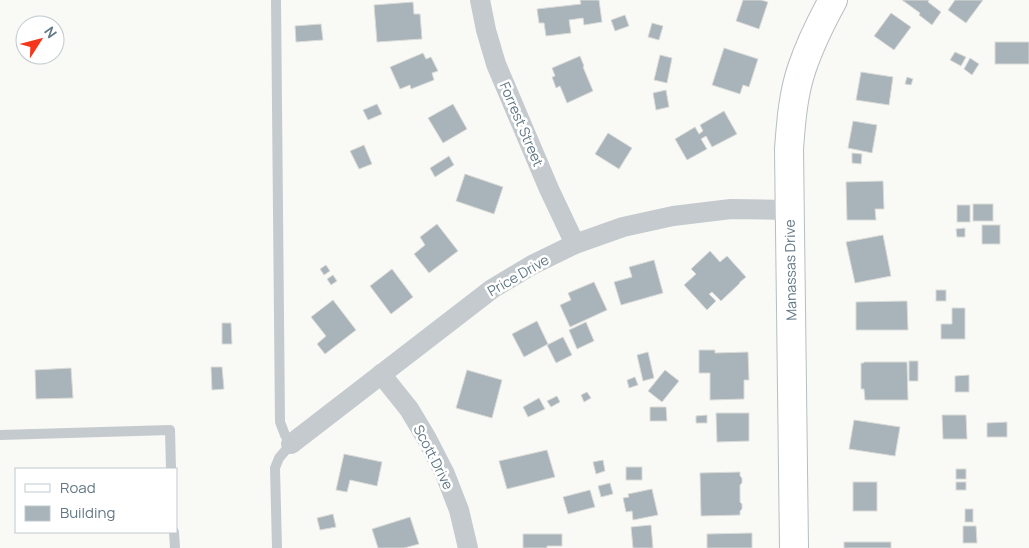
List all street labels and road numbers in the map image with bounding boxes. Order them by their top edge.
street label: Forrest Street [496,79,549,170]
street label: Manassas Drive [780,219,800,321]
street label: Price Drive [484,250,552,300]
street label: Scott Drive [410,421,458,493]

